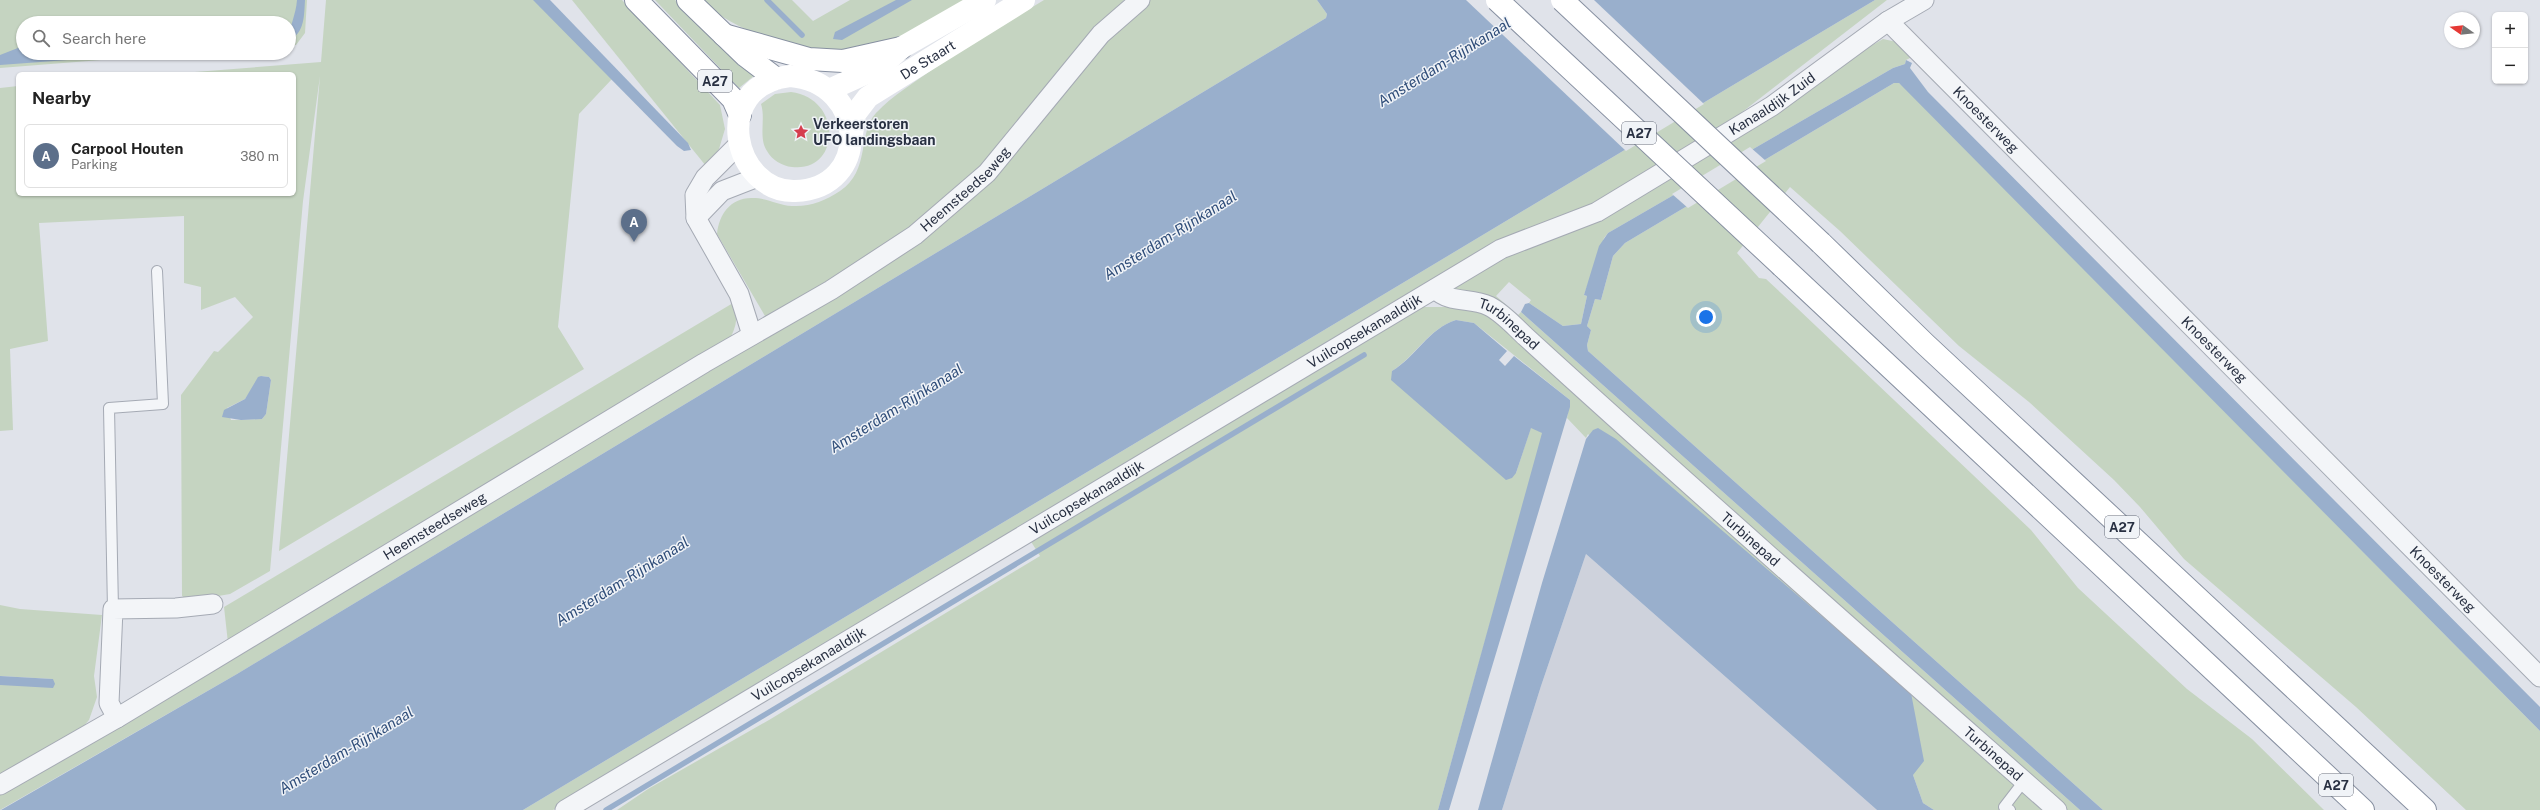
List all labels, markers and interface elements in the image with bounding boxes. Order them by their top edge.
north arrow [2444,12,2480,48]
map controls [2492,12,2528,84]
button: + [2492,12,2528,48]
water label: Amsterdam-Rijnkanaal [1374,14,1514,110]
search box [16,16,296,60]
icon: search [30,27,52,49]
text: Search here [62,30,146,47]
street label: De Staart [897,37,958,83]
button: − [2492,48,2528,84]
street label: Kanaaldijk Zuid [1726,69,1818,138]
road number: A27 [698,70,732,92]
street label: Knoesterweg [1950,83,2022,156]
text: Nearby [32,88,91,108]
place label: Verkeerstoren UFO landingsbaan [813,116,936,148]
road number: A27 [1622,122,1656,144]
place icon: Verkeerstoren UFO landingsbaan [792,123,810,141]
text: Carpool Houten [71,140,183,157]
street label: Heemsteedseweg [917,143,1014,235]
text: A [41,149,51,164]
text: 380 m [240,149,279,164]
text: Parking [71,157,118,172]
water label: Amsterdam-Rijnkanaal [1100,187,1240,283]
pin: A [621,209,647,242]
street label: Vuilcopsekanaaldijk [1304,290,1425,371]
street label: Turbinepad [1477,295,1542,353]
your location [1696,307,1716,327]
street label: Knoesterweg [2178,313,2251,386]
water label: Amsterdam-Rijnkanaal [826,360,966,456]
street label: Vuilcopsekanaaldijk [1026,457,1147,538]
street label: Heemsteedseweg [380,489,489,563]
street label: Turbinepad [1718,509,1783,570]
road number: A27 [2105,516,2139,538]
water label: Amsterdam-Rijnkanaal [552,533,692,629]
street label: Knoesterweg [2407,543,2479,616]
street label: Vuilcopsekanaaldijk [749,624,869,704]
water label: Amsterdam-Rijnkanaal [276,703,416,797]
street label: Turbinepad [1960,723,2026,784]
road number: A27 [2319,774,2353,796]

